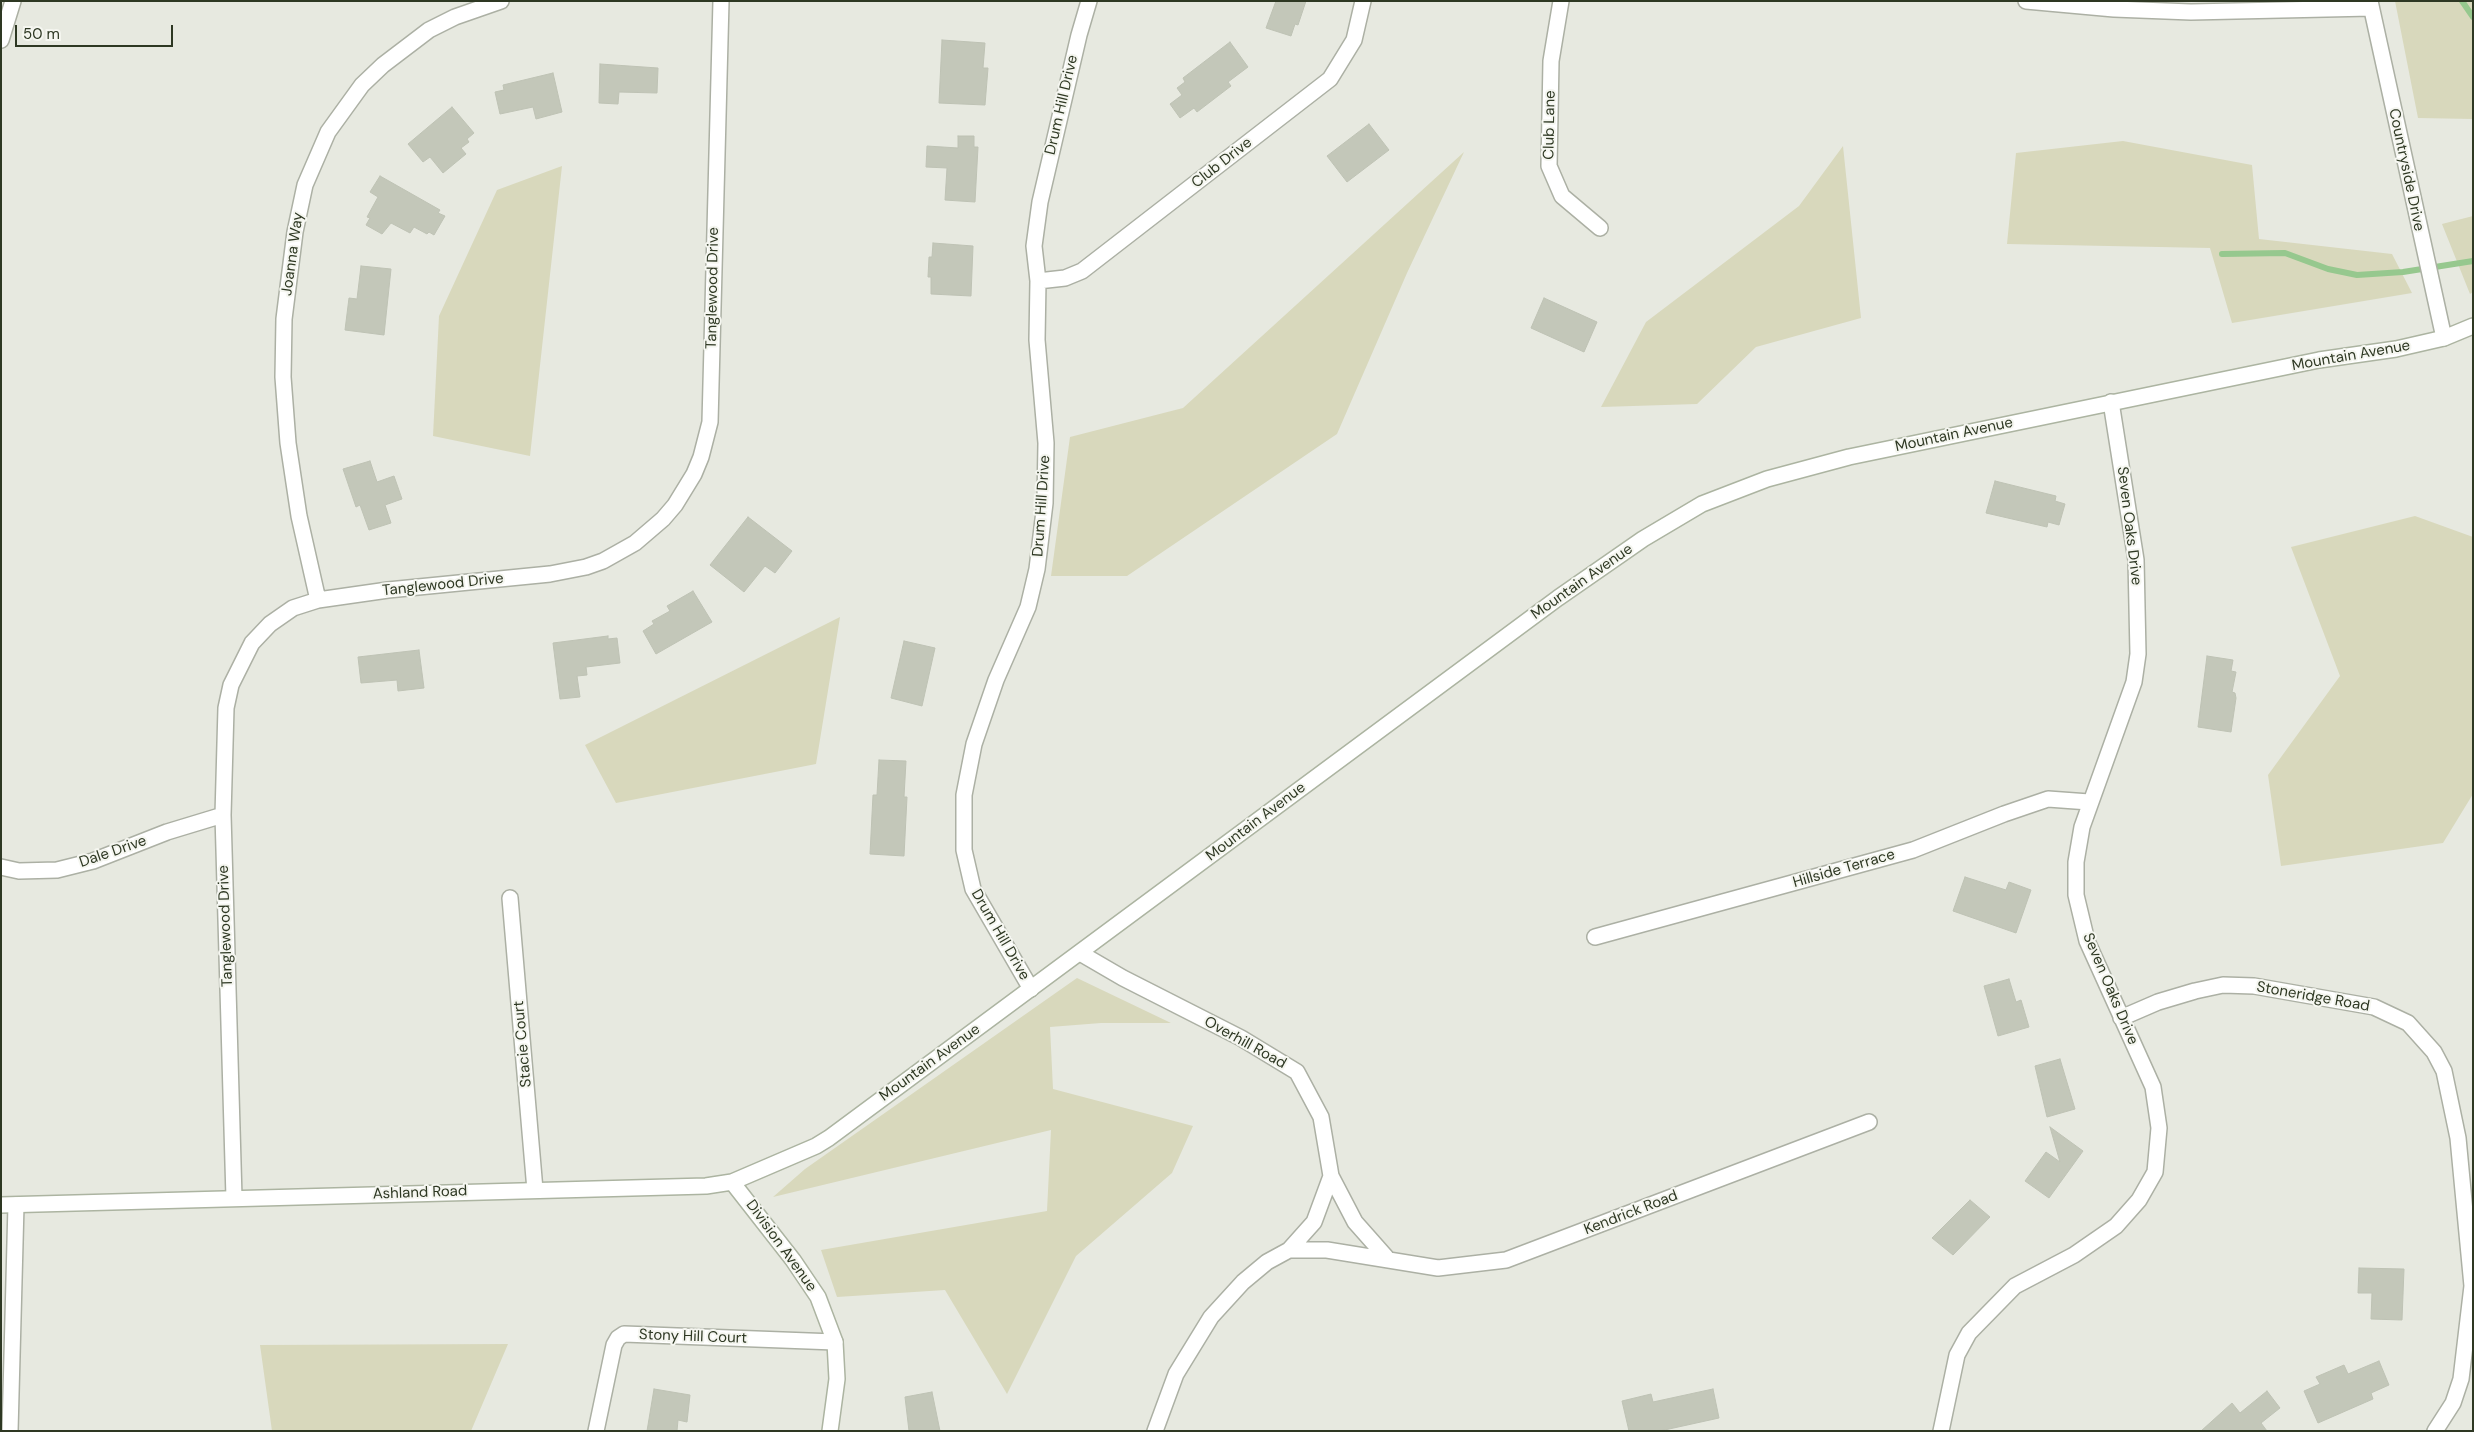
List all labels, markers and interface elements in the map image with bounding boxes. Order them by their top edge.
scale bar [18,15,175,47]
text: 50 m [23,24,60,44]
street label: Drum Hill Drive [1042,53,1082,157]
street label: Club Lane [1540,90,1560,160]
street label: Countryside Drive [2384,107,2428,233]
street label: Club Drive [1188,134,1256,192]
street label: Joanna Way [278,211,308,297]
street label: Tanglewood Drive [703,227,723,349]
street label: Mountain Avenue [2290,337,2412,375]
street label: Mountain Avenue [1893,414,2015,456]
street label: Drum Hill Drive [1029,455,1055,557]
street label: Seven Oaks Drive [2113,466,2145,586]
street label: Mountain Avenue [1528,540,1636,624]
street label: Tanglewood Drive [381,570,505,600]
street label: Mountain Avenue [1203,779,1309,865]
street label: Dale Drive [77,832,149,872]
street label: Hillside Terrace [1791,846,1897,892]
street label: Tanglewood Drive [215,865,237,987]
street label: Drum Hill Drive [967,886,1033,984]
street label: Seven Oaks Drive [2078,930,2142,1048]
street label: Stoneridge Road [2255,978,2371,1016]
street label: Stacie Court [510,1000,536,1088]
street label: Overhill Road [1201,1013,1289,1073]
street label: Mountain Avenue [876,1020,984,1106]
street label: Ashland Road [372,1182,468,1204]
street label: Kendrick Road [1582,1187,1680,1239]
street label: Division Avenue [742,1197,820,1295]
street label: Stony Hill Court [639,1326,747,1348]

